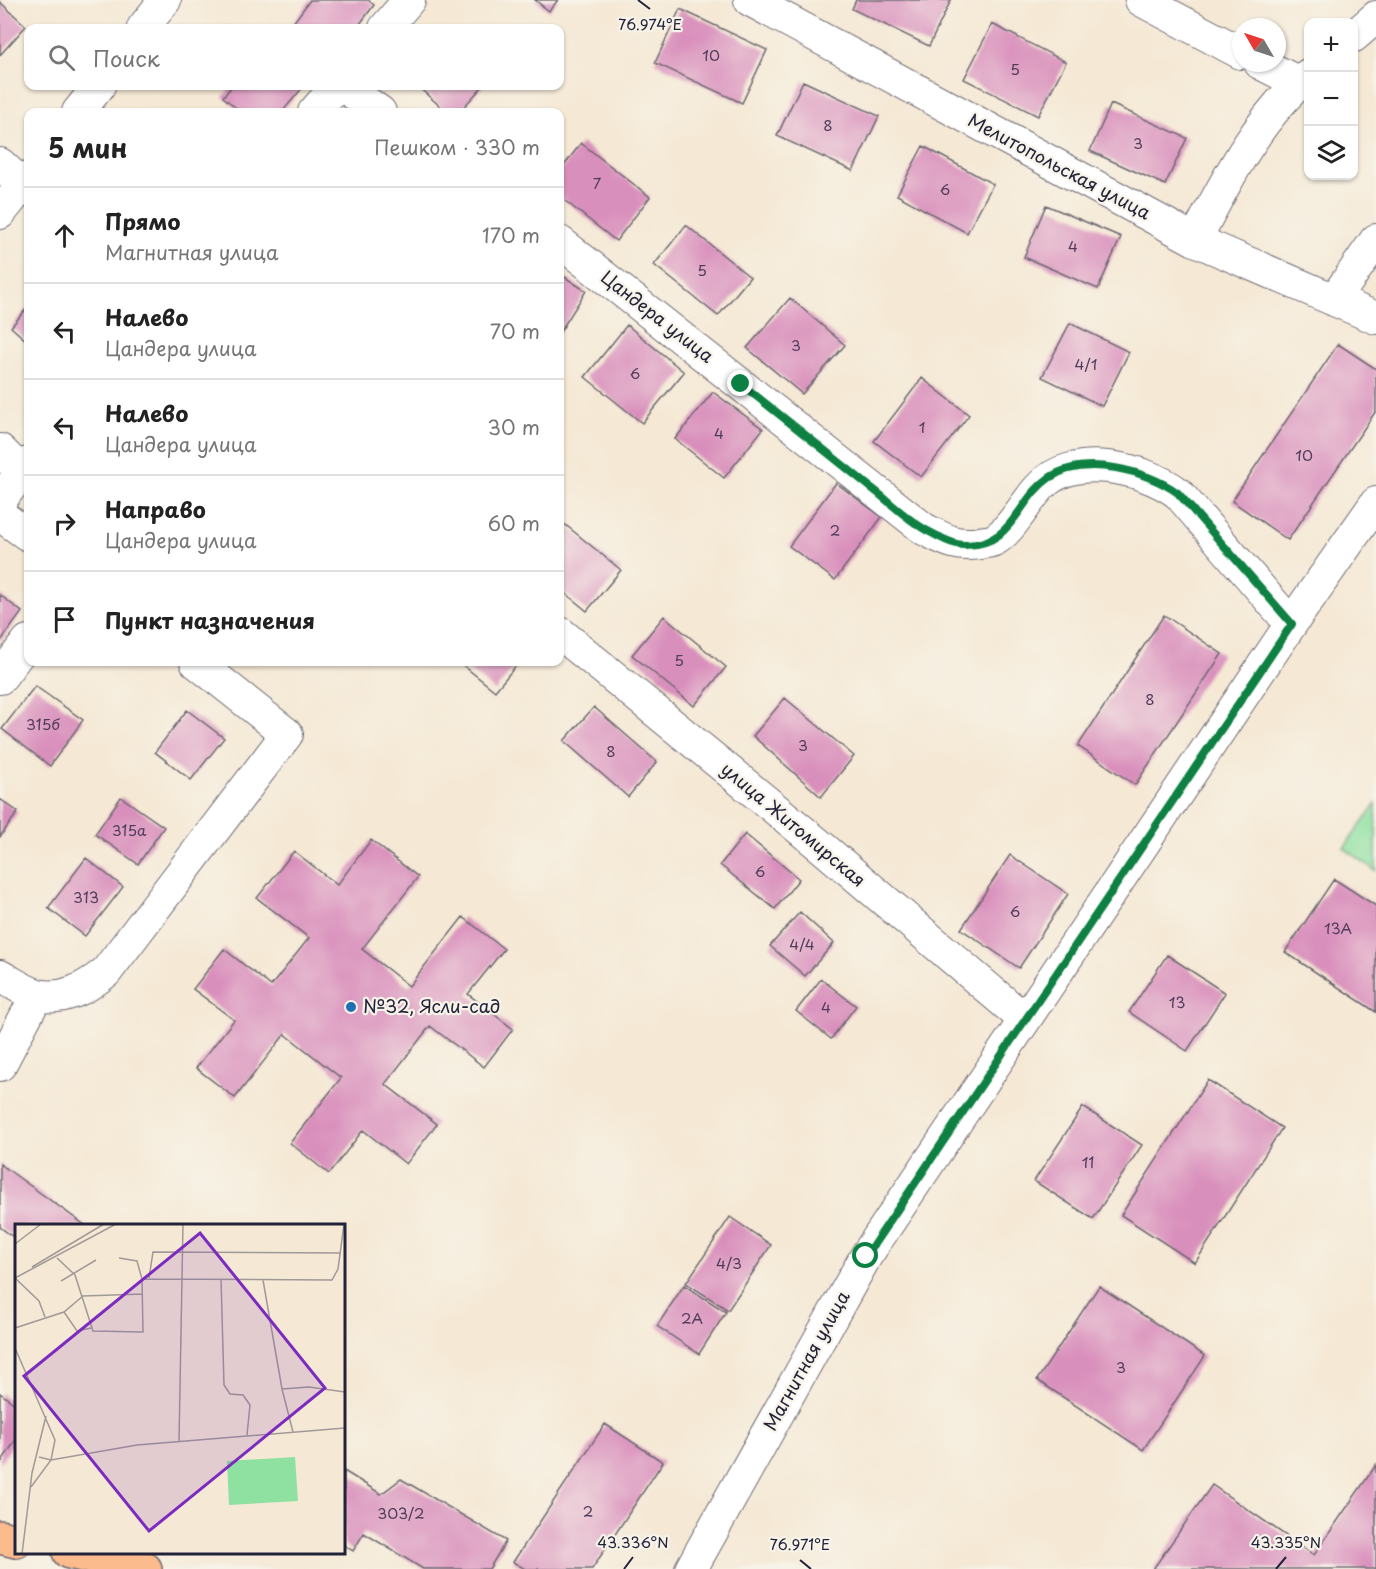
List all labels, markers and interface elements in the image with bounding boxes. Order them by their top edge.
text: 76.974°E [618,12,682,35]
north arrow [1232,18,1286,72]
map controls [1304,18,1358,180]
button: + [1304,18,1358,72]
search box [24,24,564,90]
icon: search [45,41,78,74]
text: Поиск [93,41,160,74]
house number: 10 [702,43,720,66]
house number: 5 [1010,57,1020,80]
button: − [1304,72,1358,126]
street label: Мелитопольская улица [964,106,1156,226]
house number: 8 [823,113,833,136]
button: layers [1304,126,1358,180]
text: 5 мин [48,128,127,167]
house number: 3 [1133,131,1143,154]
text: Пешком · 330 m [374,132,540,162]
house number: 7 [593,171,602,194]
house number: 6 [940,177,950,200]
text: Прямо [105,204,180,237]
icon: ahead [48,219,81,252]
text: 170 m [482,220,540,250]
house number: 4 [1068,234,1078,257]
text: Магнитная улица [105,237,279,267]
house number: 5 [697,258,707,281]
street label: Цандера улица [596,263,721,369]
text: Налево [105,300,188,333]
icon: left [48,315,81,348]
text: 70 m [490,316,540,346]
text: Цандера улица [105,333,257,363]
house number: 3 [791,333,801,356]
house number: 4/1 [1075,352,1097,375]
house number: 6 [630,361,640,384]
route end [727,370,753,396]
text: Налево [105,396,188,429]
icon: left [48,411,81,444]
text: 30 m [487,412,540,442]
house number: 1 [919,415,925,438]
house number: 4 [714,421,724,444]
text: Цандера улица [105,429,257,459]
house number: 10 [1295,443,1313,466]
text: Направо [105,492,206,525]
icon: right [48,507,81,540]
text: 60 m [488,508,540,538]
house number: 2 [830,518,840,541]
text: Цандера улица [105,525,257,555]
icon: arrive [48,603,81,636]
text: Пункт назначения [105,603,315,636]
house number: 5 [674,648,684,671]
house number: 8 [1145,687,1155,710]
house number: 315б [26,712,60,735]
house number: 3 [798,733,808,756]
house number: 8 [606,739,616,762]
street label: улица Житомирская [716,755,872,893]
house number: 315а [112,818,147,841]
house number: 6 [755,859,765,882]
house number: 313 [73,885,99,908]
house number: 6 [1010,899,1020,922]
house number: 13А [1324,916,1352,939]
house number: 4/4 [789,932,815,955]
house number: 13 [1169,990,1185,1013]
place label: №32, Ясли-сад [363,992,500,1019]
house number: 4 [821,995,831,1018]
marker: №32, Ясли-сад [344,1000,358,1014]
house number: 11 [1082,1150,1094,1173]
inset map [15,1224,345,1554]
route start [852,1242,878,1268]
house number: 4/3 [716,1251,742,1274]
street label: Магнитная улица [756,1285,856,1435]
house number: 2А [681,1306,703,1329]
house number: 3 [1116,1355,1126,1378]
house number: 2 [583,1499,593,1522]
house number: 303/2 [377,1501,425,1524]
text: 43.336°N [597,1530,669,1553]
text: 43.335°N [1251,1530,1321,1553]
text: 76.971°E [770,1532,830,1555]

